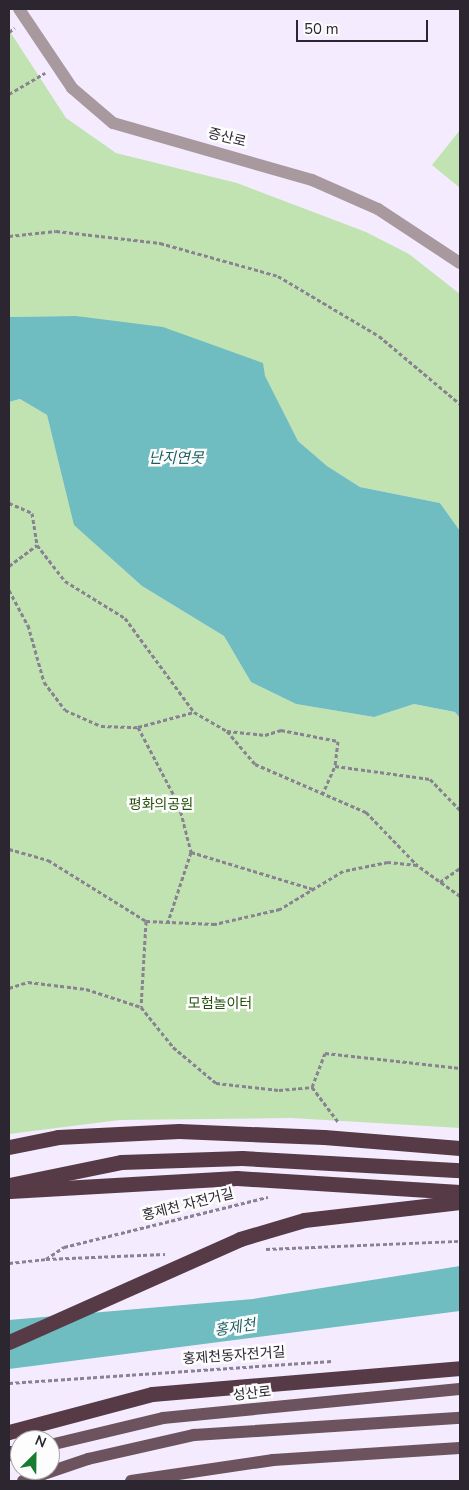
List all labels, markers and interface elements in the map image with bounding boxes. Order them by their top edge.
scale bar [299,10,432,42]
text: 50 m [304,19,339,39]
street label: 증산로 [206,125,248,151]
water label: 난지연못 [148,450,204,468]
park label: 평화의공원 [129,797,193,813]
park label: 모험놀이터 [188,996,252,1012]
street label: 홍제천 자전거길 [140,1186,236,1224]
water label: 홍제천 [213,1316,257,1340]
street label: 홍제천동자전거길 [182,1344,286,1368]
street label: 성산로 [232,1384,272,1404]
north arrow [10,1430,60,1480]
text: N [32,1431,49,1452]

